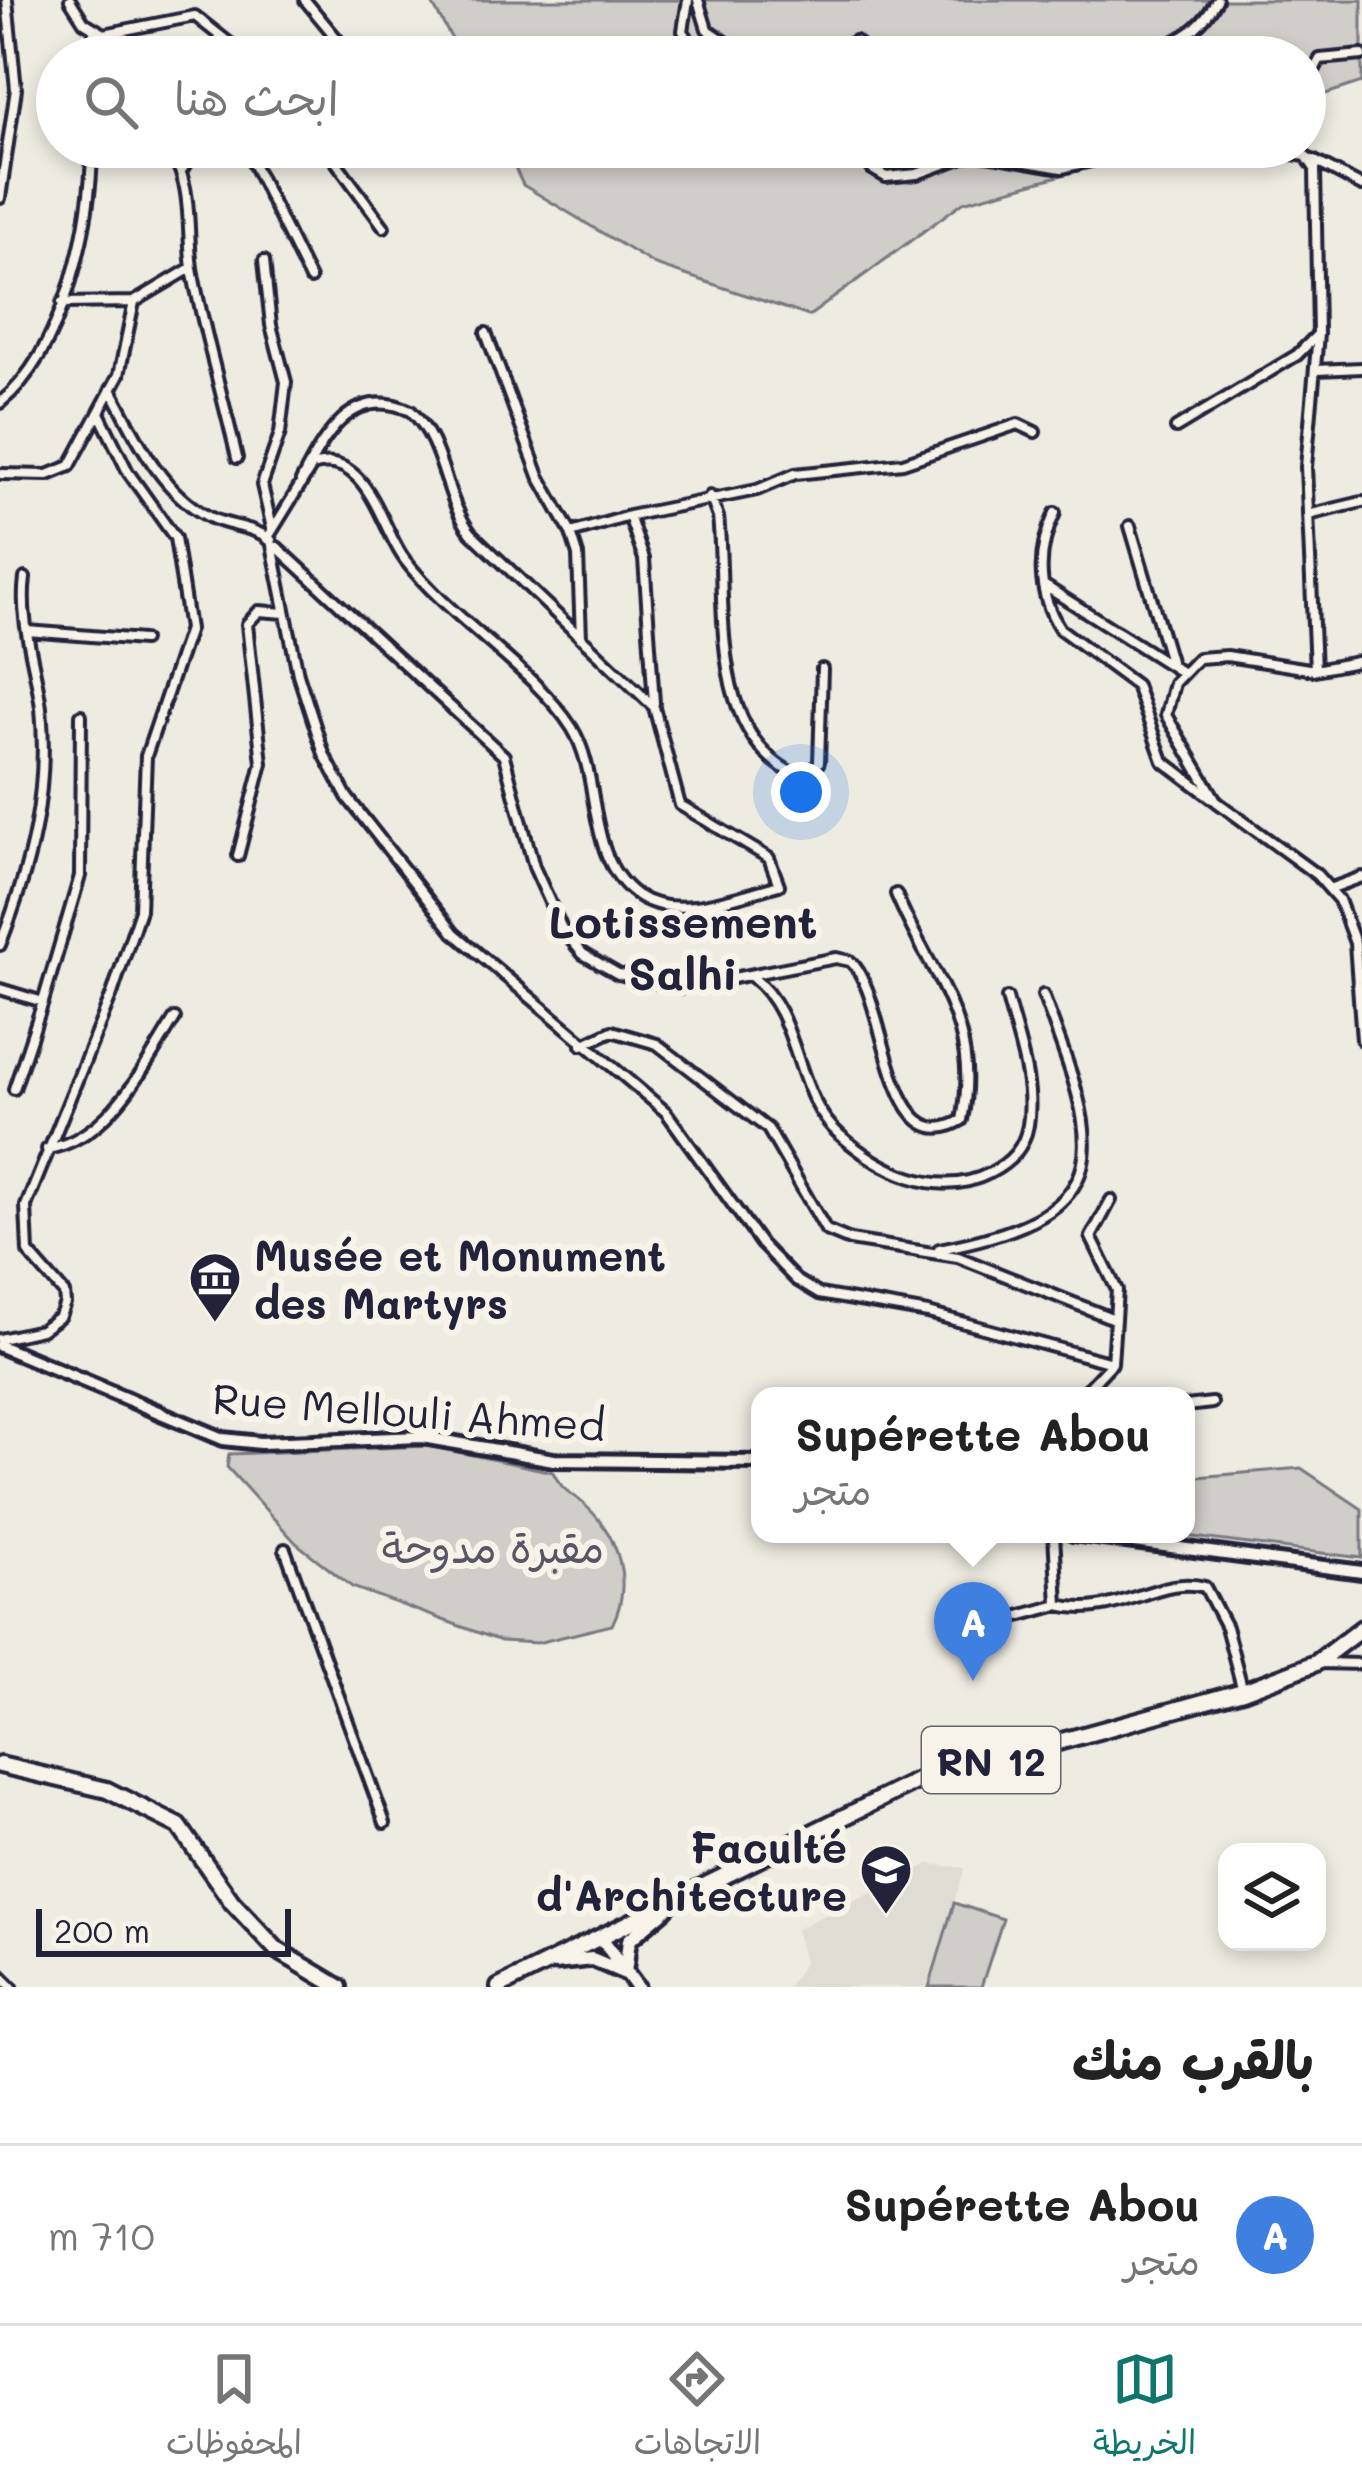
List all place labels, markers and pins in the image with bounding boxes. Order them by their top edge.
place label: Musée et Monument des Martyrs [254,1227,666,1330]
museum icon: Musée et Monument des Martyrs [187,1250,243,1324]
pin: A [934,1582,1012,1681]
place label: Faculté d'Architecture [536,1819,847,1922]
school or university icon: Faculté d'Architecture [858,1842,914,1916]

